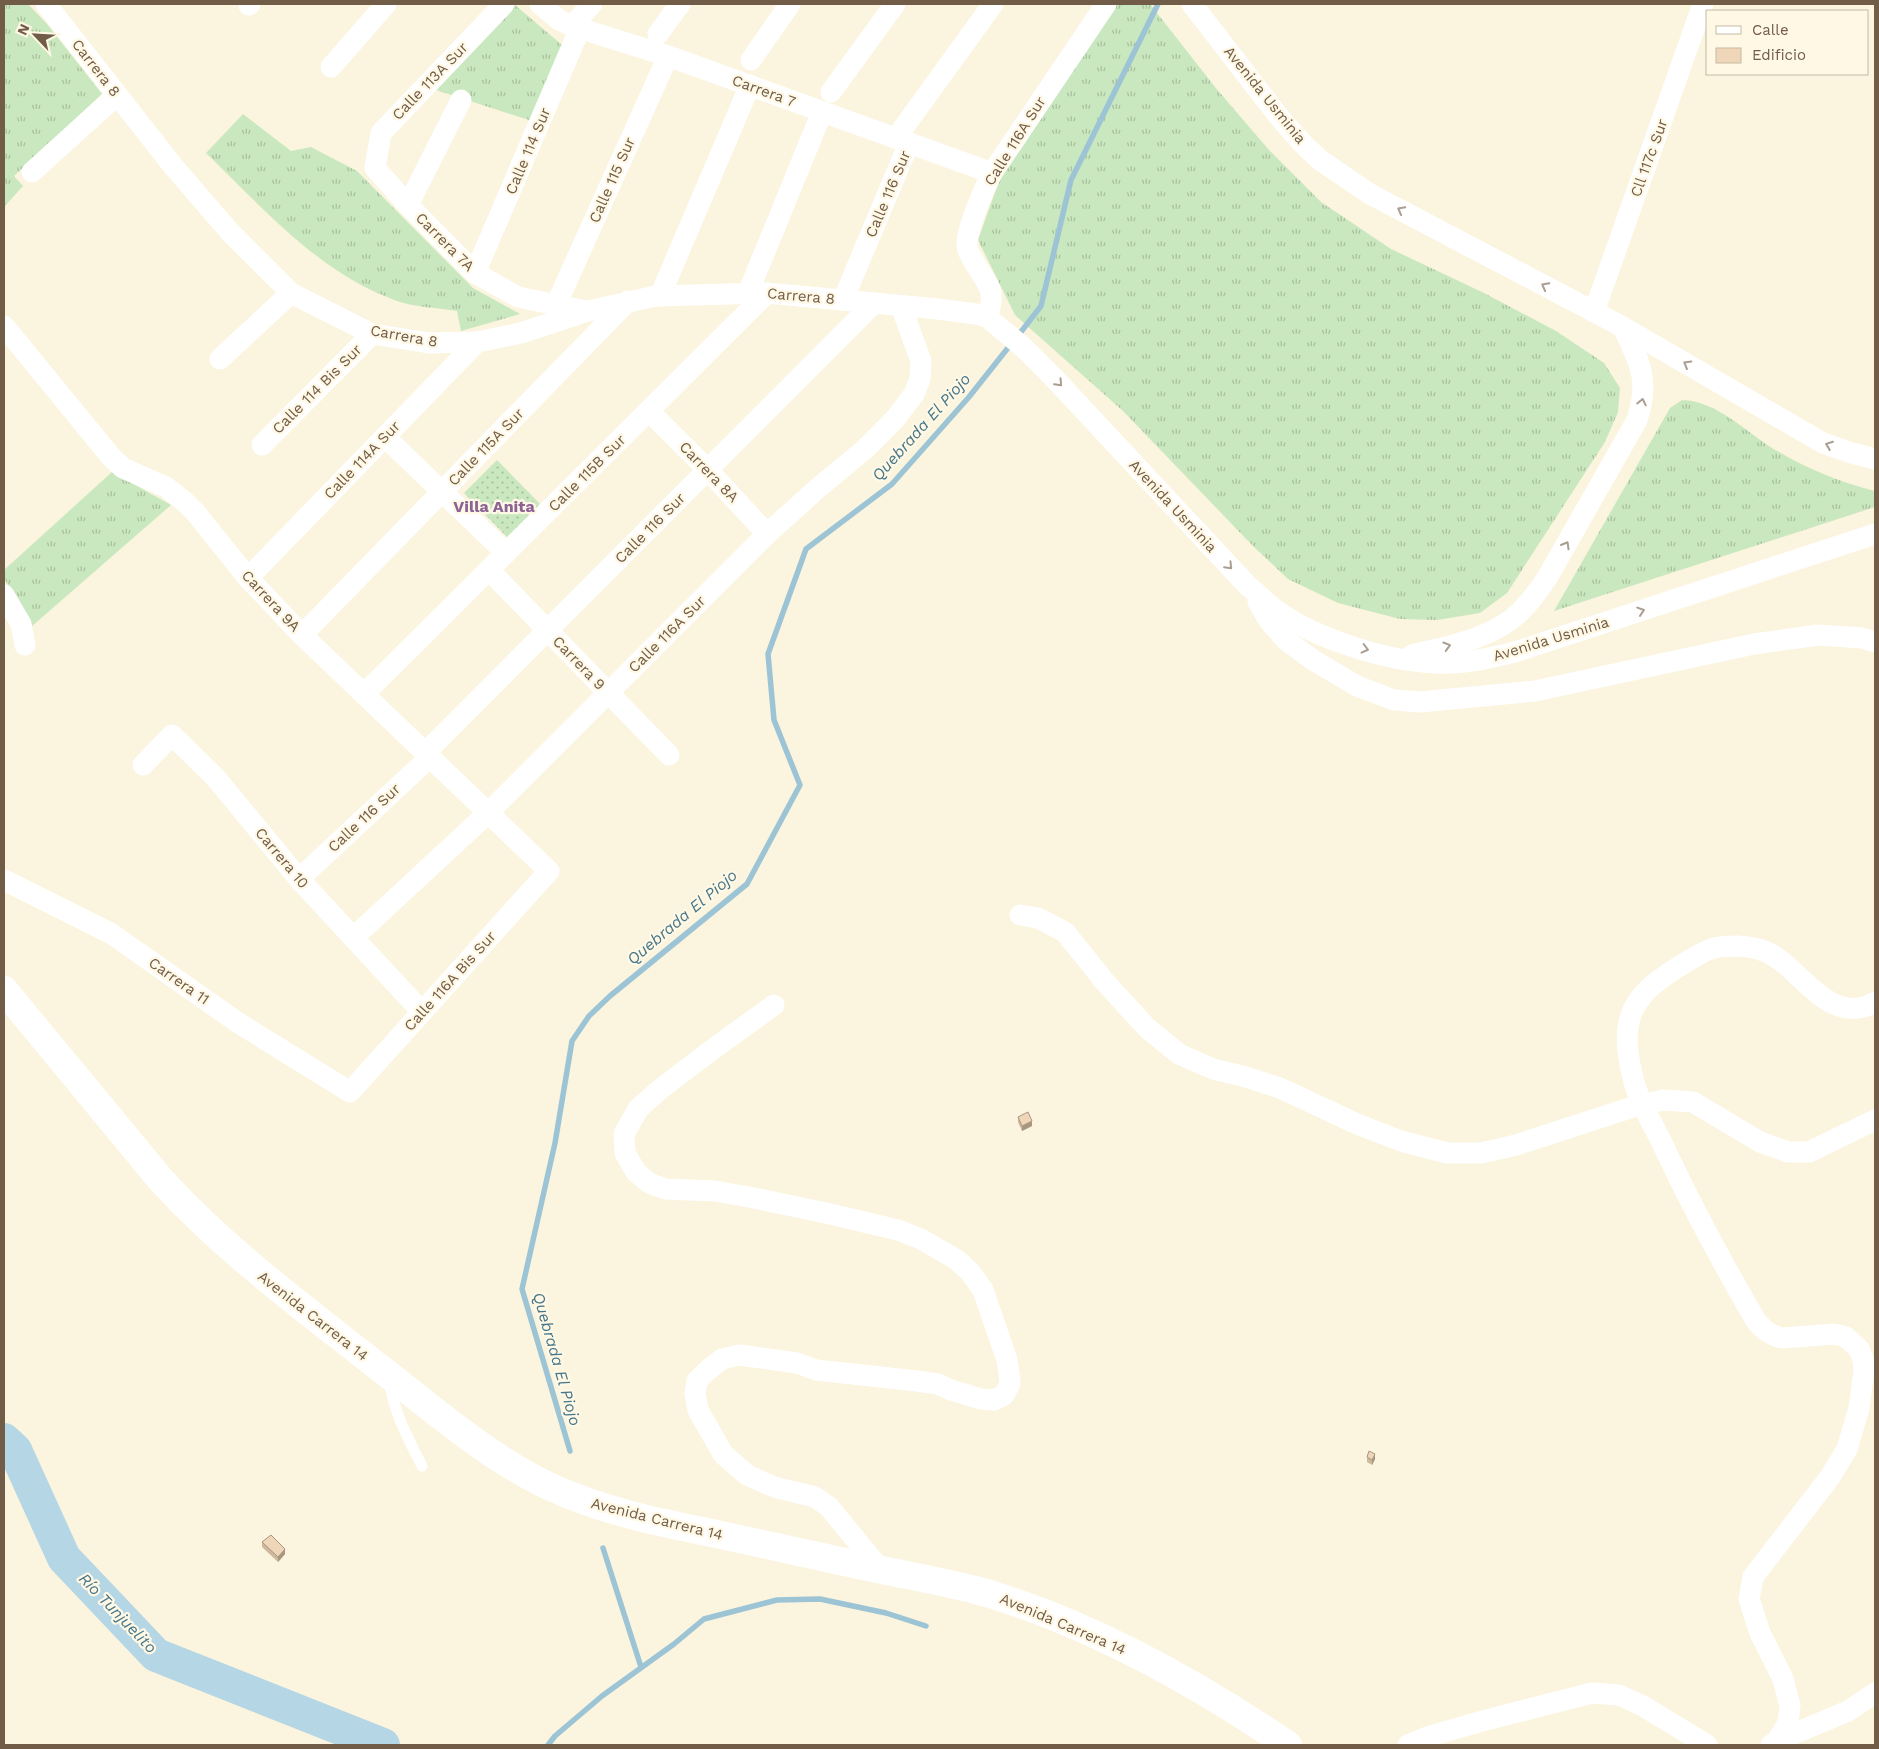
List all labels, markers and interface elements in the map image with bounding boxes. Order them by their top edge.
north arrow [10,10,60,60]
legend [1706,10,1869,75]
text: N [14,21,33,38]
text: Calle [1752,21,1789,39]
street label: Carrera 8 [68,36,124,100]
street label: Calle 113A Sur [388,38,472,124]
street label: Avenida Usminia [1220,43,1310,148]
text: Edificio [1752,46,1806,64]
street label: Carrera 7 [730,71,798,111]
street label: Calle 116A Sur [980,93,1050,189]
street label: Calle 114 Sur [502,105,554,197]
street label: Cll 117c Sur [1627,117,1671,199]
street label: Calle 115 Sur [585,134,639,226]
street label: Calle 116 Sur [862,148,914,240]
one-way arrow [1398,206,1407,216]
street label: Carrera 7A [412,209,478,275]
one-way arrow [1541,282,1550,292]
street label: Carrera 8 [766,284,836,308]
street label: Carrera 8 [369,321,439,351]
street label: Calle 114 Bis Sur [269,341,365,437]
one-way arrow [1684,361,1693,371]
water label: Quebrada El Piojo [868,369,974,485]
one-way arrow [1053,377,1062,386]
one-way arrow [1636,398,1646,407]
street label: Calle 115A Sur [444,404,528,490]
street label: Calle 114A Sur [320,417,404,503]
street label: Calle 115B Sur [545,431,629,515]
street label: Carrera 8A [676,438,743,506]
one-way arrow [1825,440,1834,451]
street label: Avenida Usminia [1125,456,1221,556]
street label: Calle 116 Sur [611,489,689,567]
district label: Villa Anita [453,497,535,516]
one-way arrow [1559,542,1569,551]
one-way arrow [1223,560,1232,569]
street label: Carrera 9A [238,566,304,636]
street label: Calle 116A Sur [625,592,709,676]
one-way arrow [1636,606,1644,616]
street label: Avenida Usminia [1491,613,1612,665]
street label: Carrera 9 [549,632,609,694]
one-way arrow [1443,642,1451,652]
one-way arrow [1360,644,1368,654]
street label: Calle 116 Sur [324,780,404,856]
street label: Carrera 10 [251,824,313,892]
water label: Quebrada El Piojo [623,865,741,969]
street label: Calle 116A Bis Sur [400,927,500,1035]
street label: Carrera 11 [145,954,213,1008]
street label: Avenida Carrera 14 [254,1267,372,1365]
water label: Quebrada El Piojo [529,1290,585,1428]
street label: Avenida Carrera 14 [589,1494,725,1544]
water label: Río Tunjuelito [75,1569,161,1657]
street label: Avenida Carrera 14 [997,1589,1129,1659]

